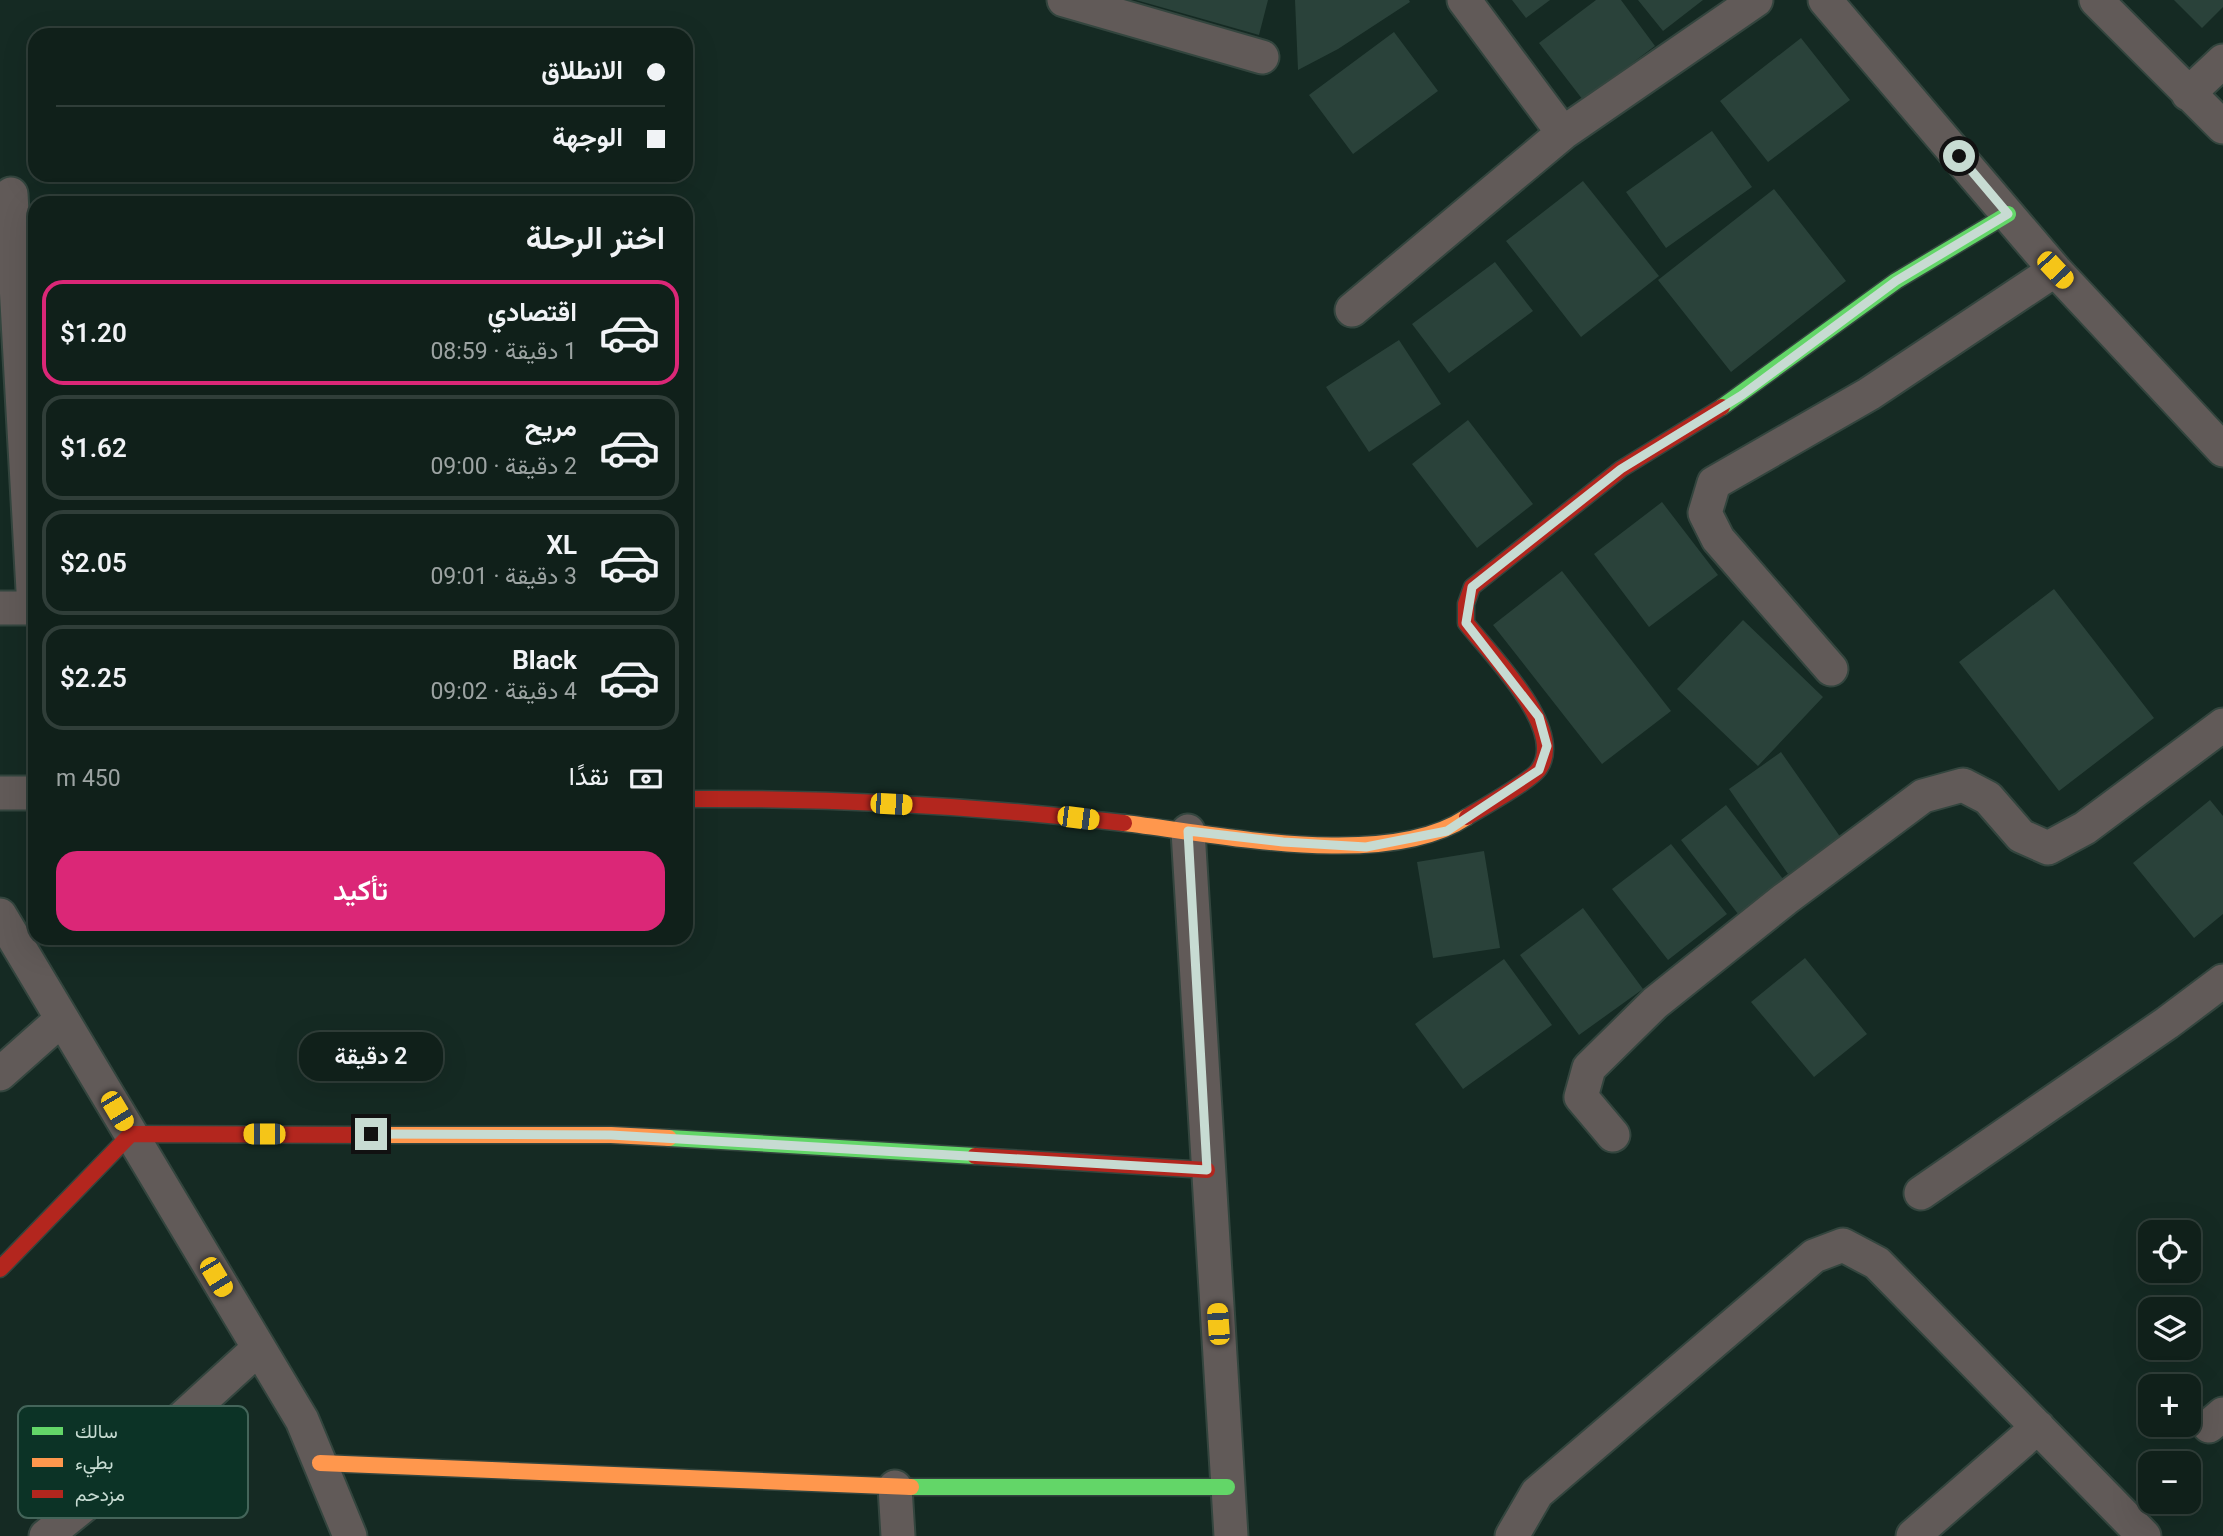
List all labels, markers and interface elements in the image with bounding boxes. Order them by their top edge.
text: الانطلاق [541,55,623,85]
text: الوجهة [552,122,623,152]
route start [1943,140,1975,172]
text: اختر الرحلة [526,219,665,257]
car [2033,247,2078,293]
text: اقتصادي [488,297,577,327]
icon: car [598,301,661,364]
text: $1.20 [60,318,127,348]
text: 1 دقيقة · 08:59 [430,338,577,365]
text: مريح [525,412,577,442]
icon: car [598,416,661,479]
text: $1.62 [60,433,127,463]
text: 2 دقيقة · 09:00 [430,453,577,480]
text: XL [546,530,577,560]
icon: car [598,531,661,594]
text: $2.05 [60,548,127,578]
text: 3 دقيقة · 09:01 [430,563,577,590]
text: Black [512,645,577,675]
icon: car [598,646,661,709]
text: $2.25 [60,663,127,693]
text: 4 دقيقة · 09:02 [430,678,577,705]
icon: cash [627,760,665,798]
text: نقدًا [569,761,609,791]
text: 450 m [56,765,121,792]
car [870,792,913,816]
car [1056,805,1101,831]
button: تأكيد [56,851,665,931]
callout: 2 دقيقة [299,1032,443,1082]
text: 2 دقيقة [335,1043,407,1070]
car [98,1088,137,1134]
route end [355,1118,387,1150]
car [244,1124,286,1145]
map controls [2138,1220,2201,1514]
button: locate [2138,1220,2201,1283]
car [197,1254,236,1300]
button: layers [2138,1297,2201,1360]
car [1207,1302,1230,1346]
button: + [2138,1374,2201,1437]
legend [18,1406,248,1518]
text: سالك [75,1420,118,1443]
text: بطيء [75,1451,113,1478]
button: − [2138,1451,2201,1514]
text: مزدحم [75,1483,125,1507]

